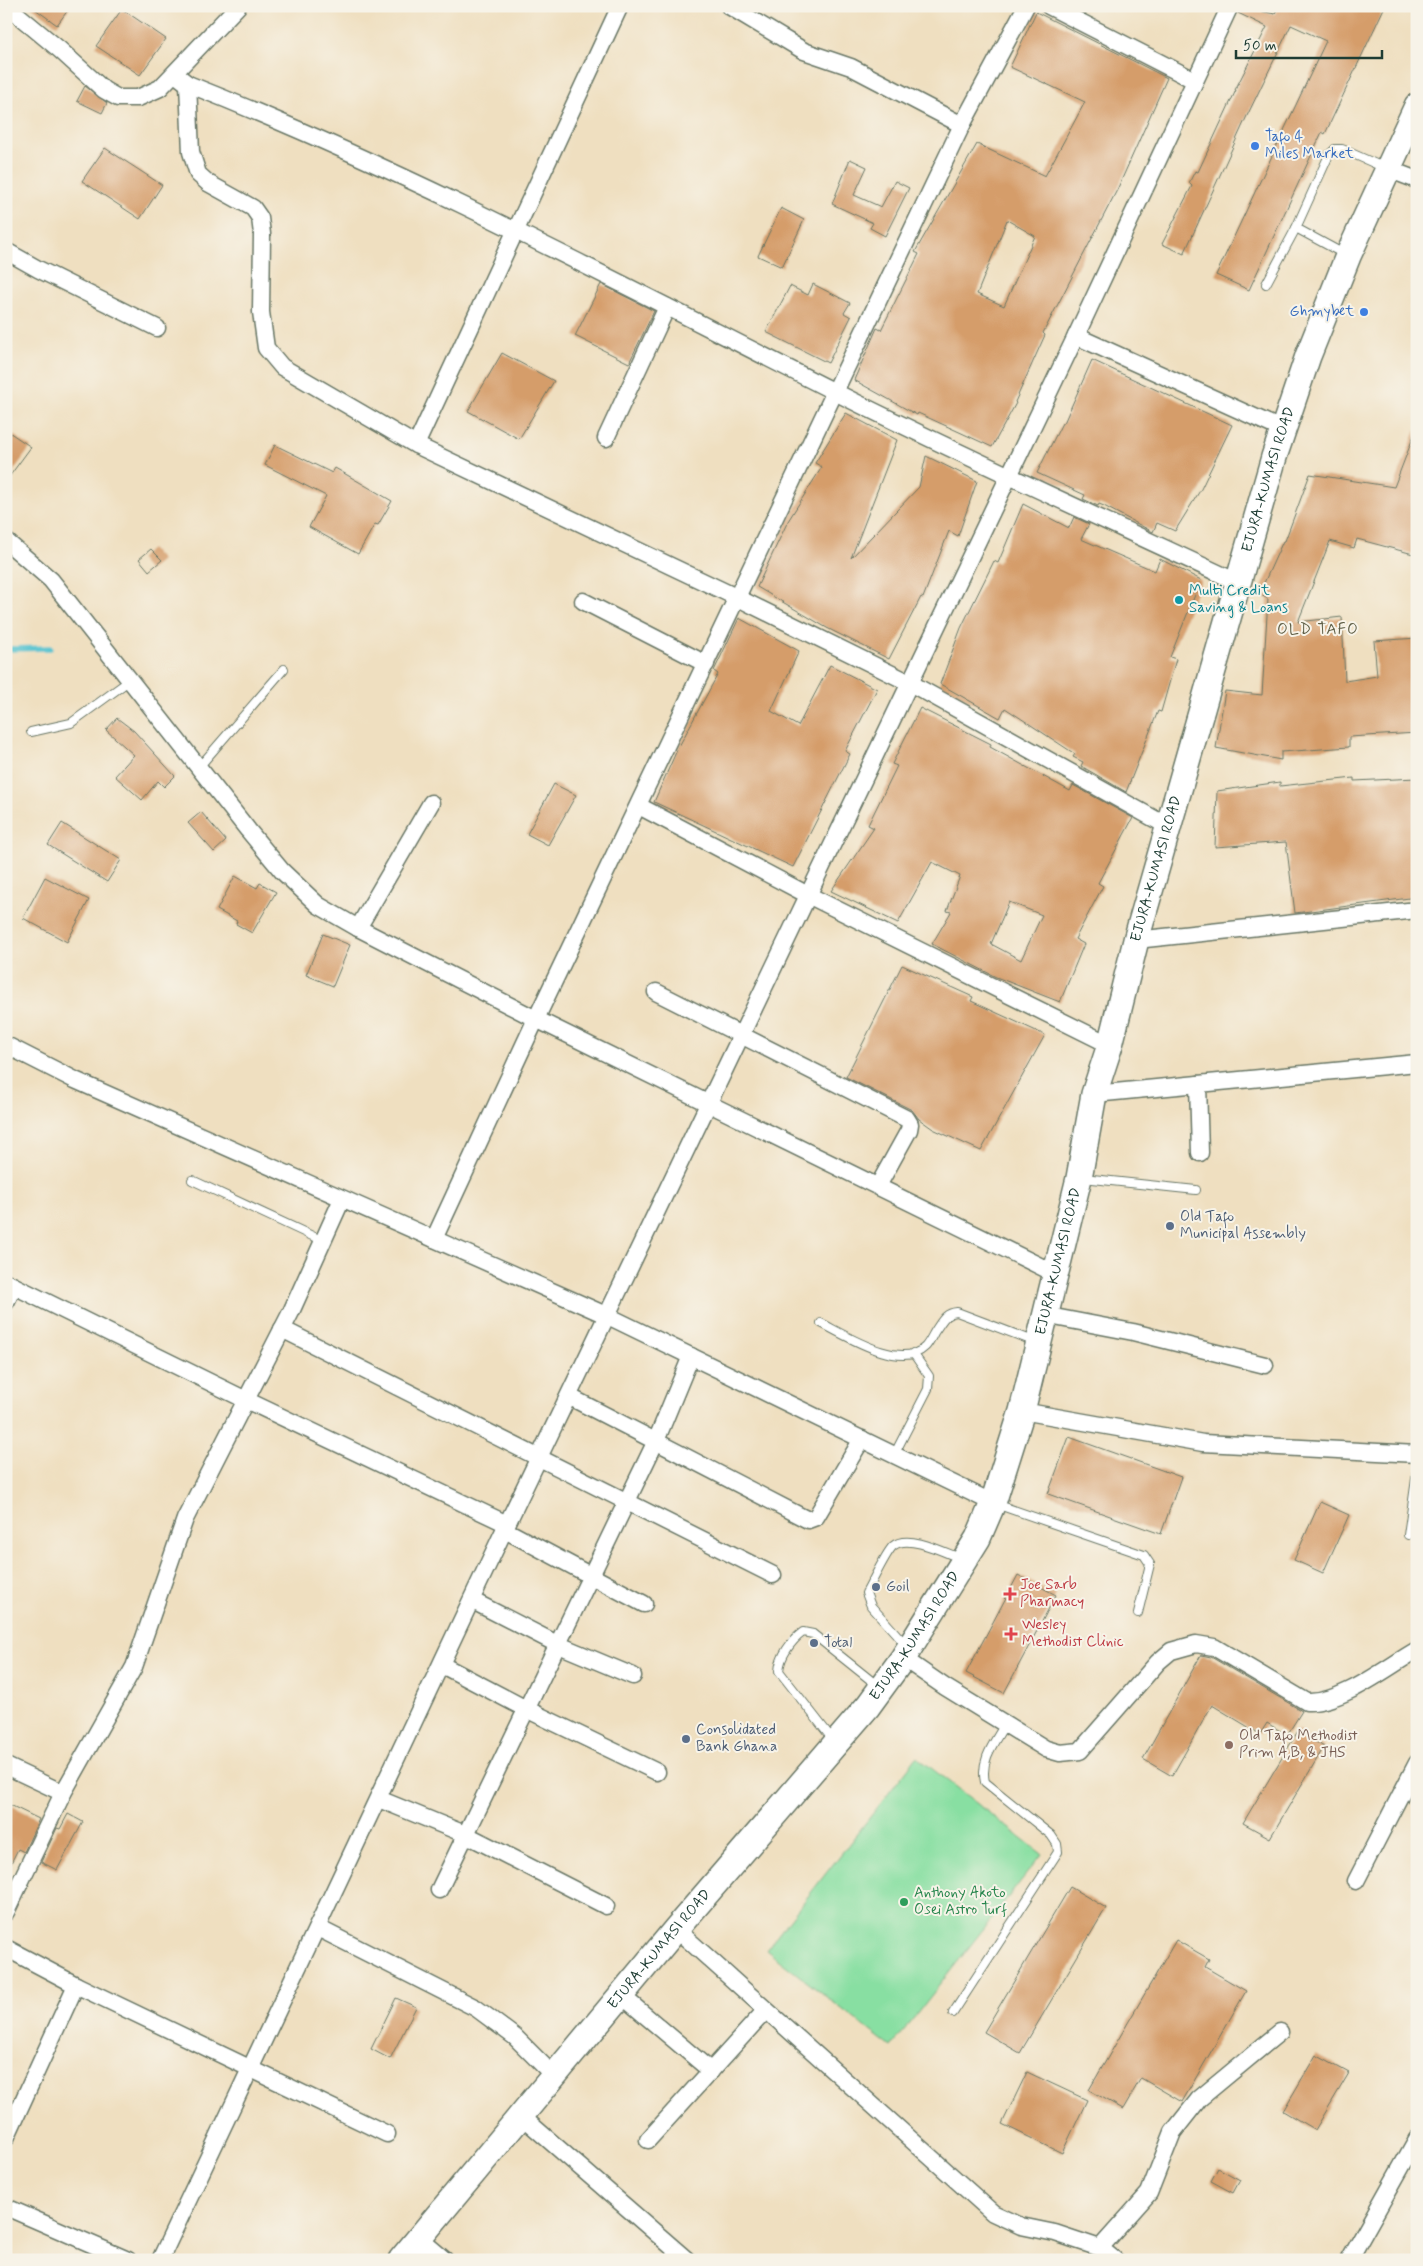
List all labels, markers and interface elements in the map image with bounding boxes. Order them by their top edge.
scale bar [1236,28,1382,60]
text: 50 m [1243,36,1277,56]
place label: Tafo 4 Miles Market [1265,127,1354,164]
marker: Tafo 4 Miles Market [1249,140,1261,152]
place label: Ghmybet [1290,302,1354,322]
marker: Ghmybet [1358,306,1370,318]
street label: EJURA-KUMASI ROAD [1237,404,1300,555]
place label: Multi Credit Saving & Loans [1189,581,1288,618]
marker: Multi Credit Saving & Loans [1173,594,1185,606]
district label: OLD TAFO [1277,619,1359,640]
street label: EJURA-KUMASI ROAD [1126,794,1187,944]
street label: EJURA-KUMASI ROAD [1031,1186,1086,1337]
place label: Old Tafo Municipal Assembly [1180,1207,1306,1244]
marker: Old Tafo Municipal Assembly [1164,1220,1176,1232]
street label: EJURA-KUMASI ROAD [865,1568,965,1705]
place label: Joe Sarb Pharmacy [1020,1575,1084,1612]
place label: Goil [886,1577,910,1597]
marker: Goil [870,1581,882,1593]
marker: Joe Sarb Pharmacy [1004,1588,1016,1600]
place label: Wesley Methodist Clinic [1022,1615,1124,1652]
marker: Wesley Methodist Clinic [1004,1627,1018,1641]
place label: Total [824,1633,852,1653]
marker: Total [808,1637,820,1649]
place label: Consolidated Bank Ghana [696,1720,777,1757]
place label: Old Tafo Methodist Prim A,B, & JHS [1239,1726,1358,1763]
marker: Consolidated Bank Ghana [680,1733,692,1745]
marker: Old Tafo Methodist Prim A,B, & JHS [1223,1739,1235,1751]
place label: Anthony Akoto Osei Astro Turf [914,1883,1007,1920]
street label: EJURA-KUMASI ROAD [603,1885,716,2014]
marker: Anthony Akoto Osei Astro Turf [898,1896,910,1908]

